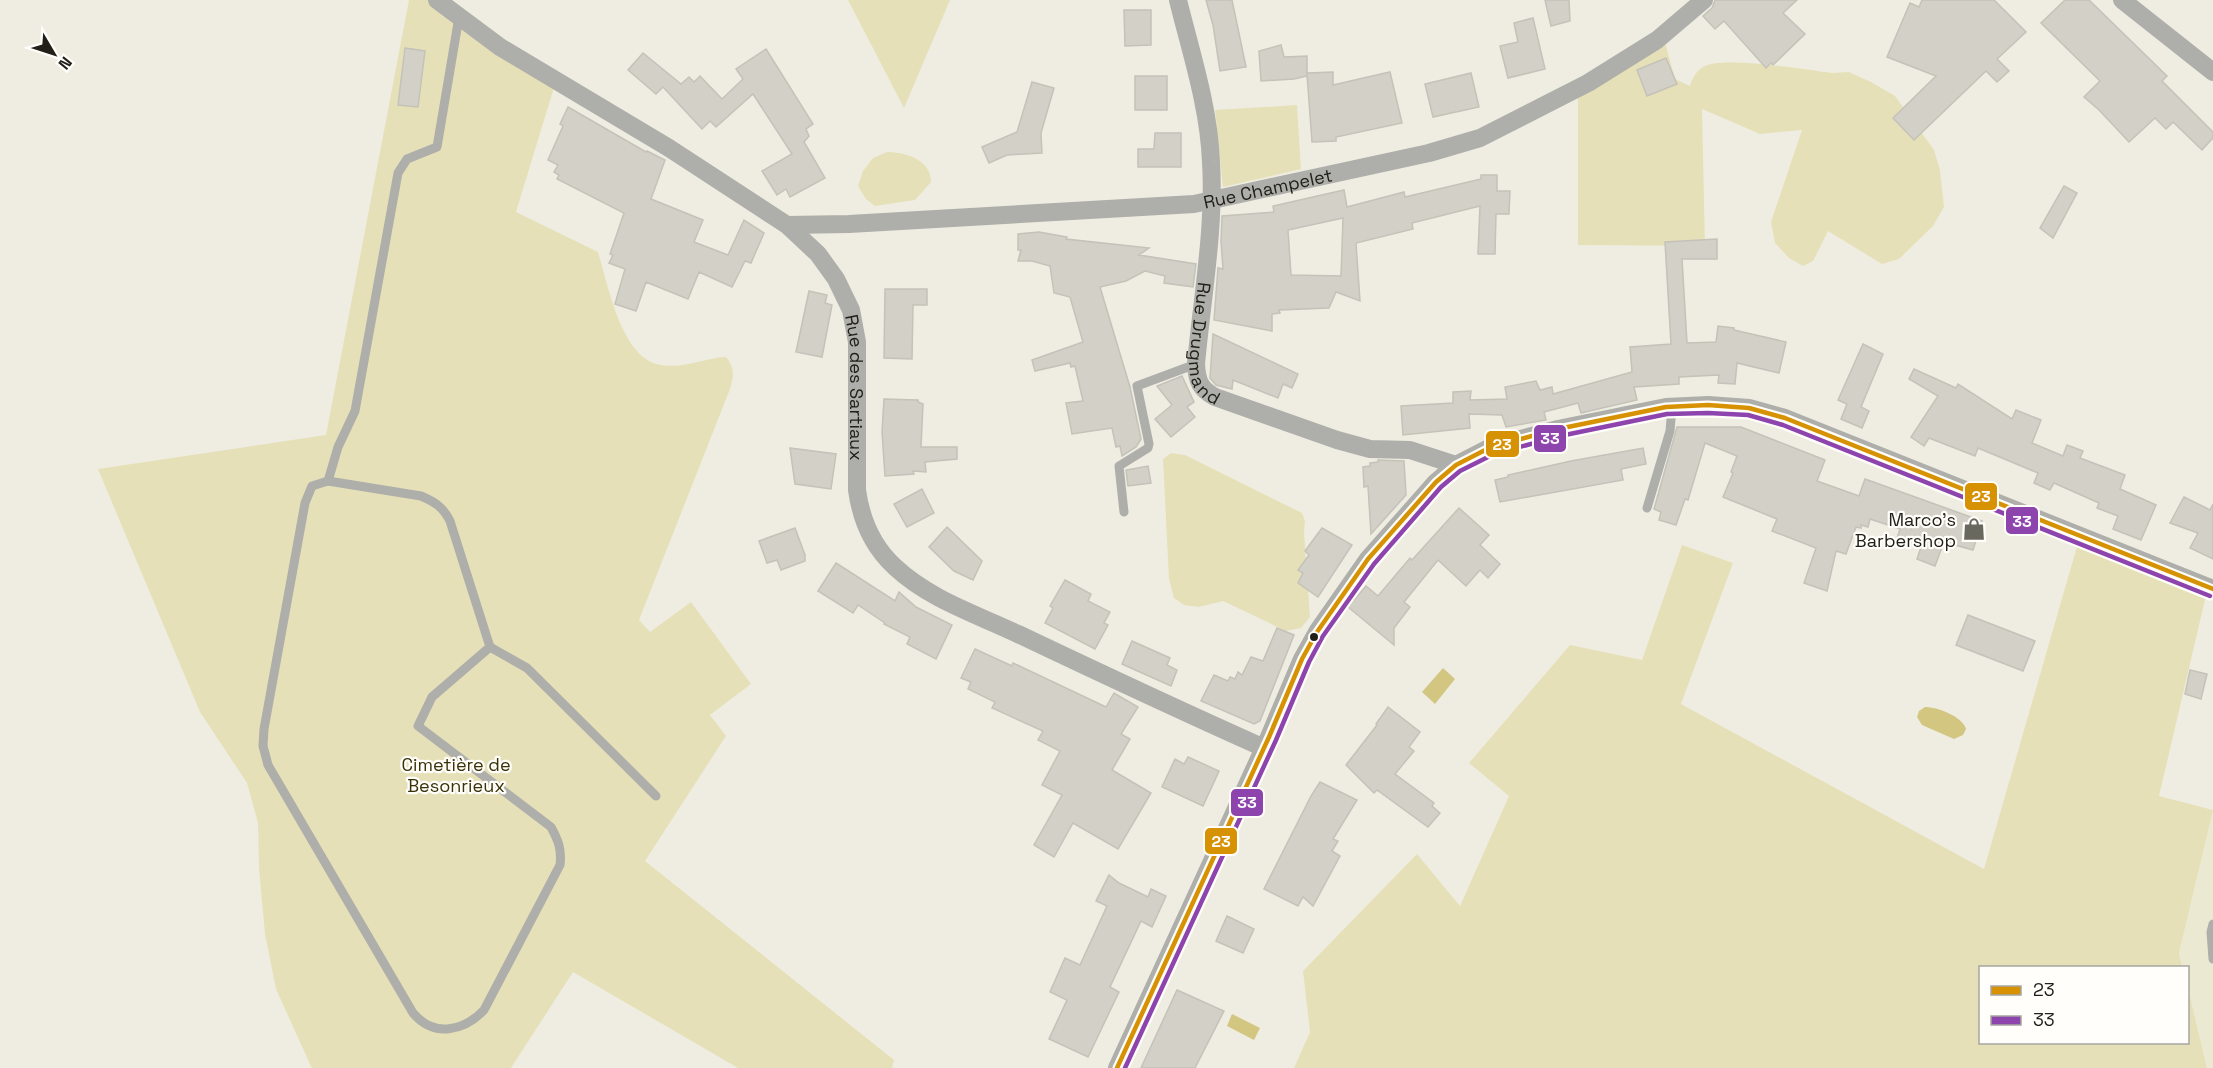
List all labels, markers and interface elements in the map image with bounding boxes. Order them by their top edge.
north arrow [24,24,84,84]
text: N [54,52,77,74]
street label: Rue Champelet [1201,163,1334,213]
street label: Rue Drugmand [1184,281,1225,409]
street label: Rue des Sartiaux [841,312,869,461]
line badge: 33 [1533,424,1567,453]
text: 33 [1540,428,1560,449]
line badge: 23 [1485,430,1520,458]
text: 23 [1492,434,1512,455]
line badge: 23 [1964,482,1998,511]
text: 23 [1971,486,1991,507]
line badge: 33 [2005,506,2039,535]
place label: Marco's Barbershop [1855,508,1956,552]
text: 33 [2012,511,2032,532]
shop icon: Marco's Barbershop [1961,516,1987,542]
unlabelled marker [1308,631,1320,643]
park label: Cimetière de Besonrieux [401,753,511,797]
line badge: 33 [1230,788,1264,817]
text: 33 [1237,792,1257,813]
line badge: 23 [1204,827,1238,855]
text: 23 [1211,831,1231,852]
legend [1979,966,2189,1044]
text: 23 [2033,978,2055,1001]
text: 33 [2033,1008,2055,1031]

